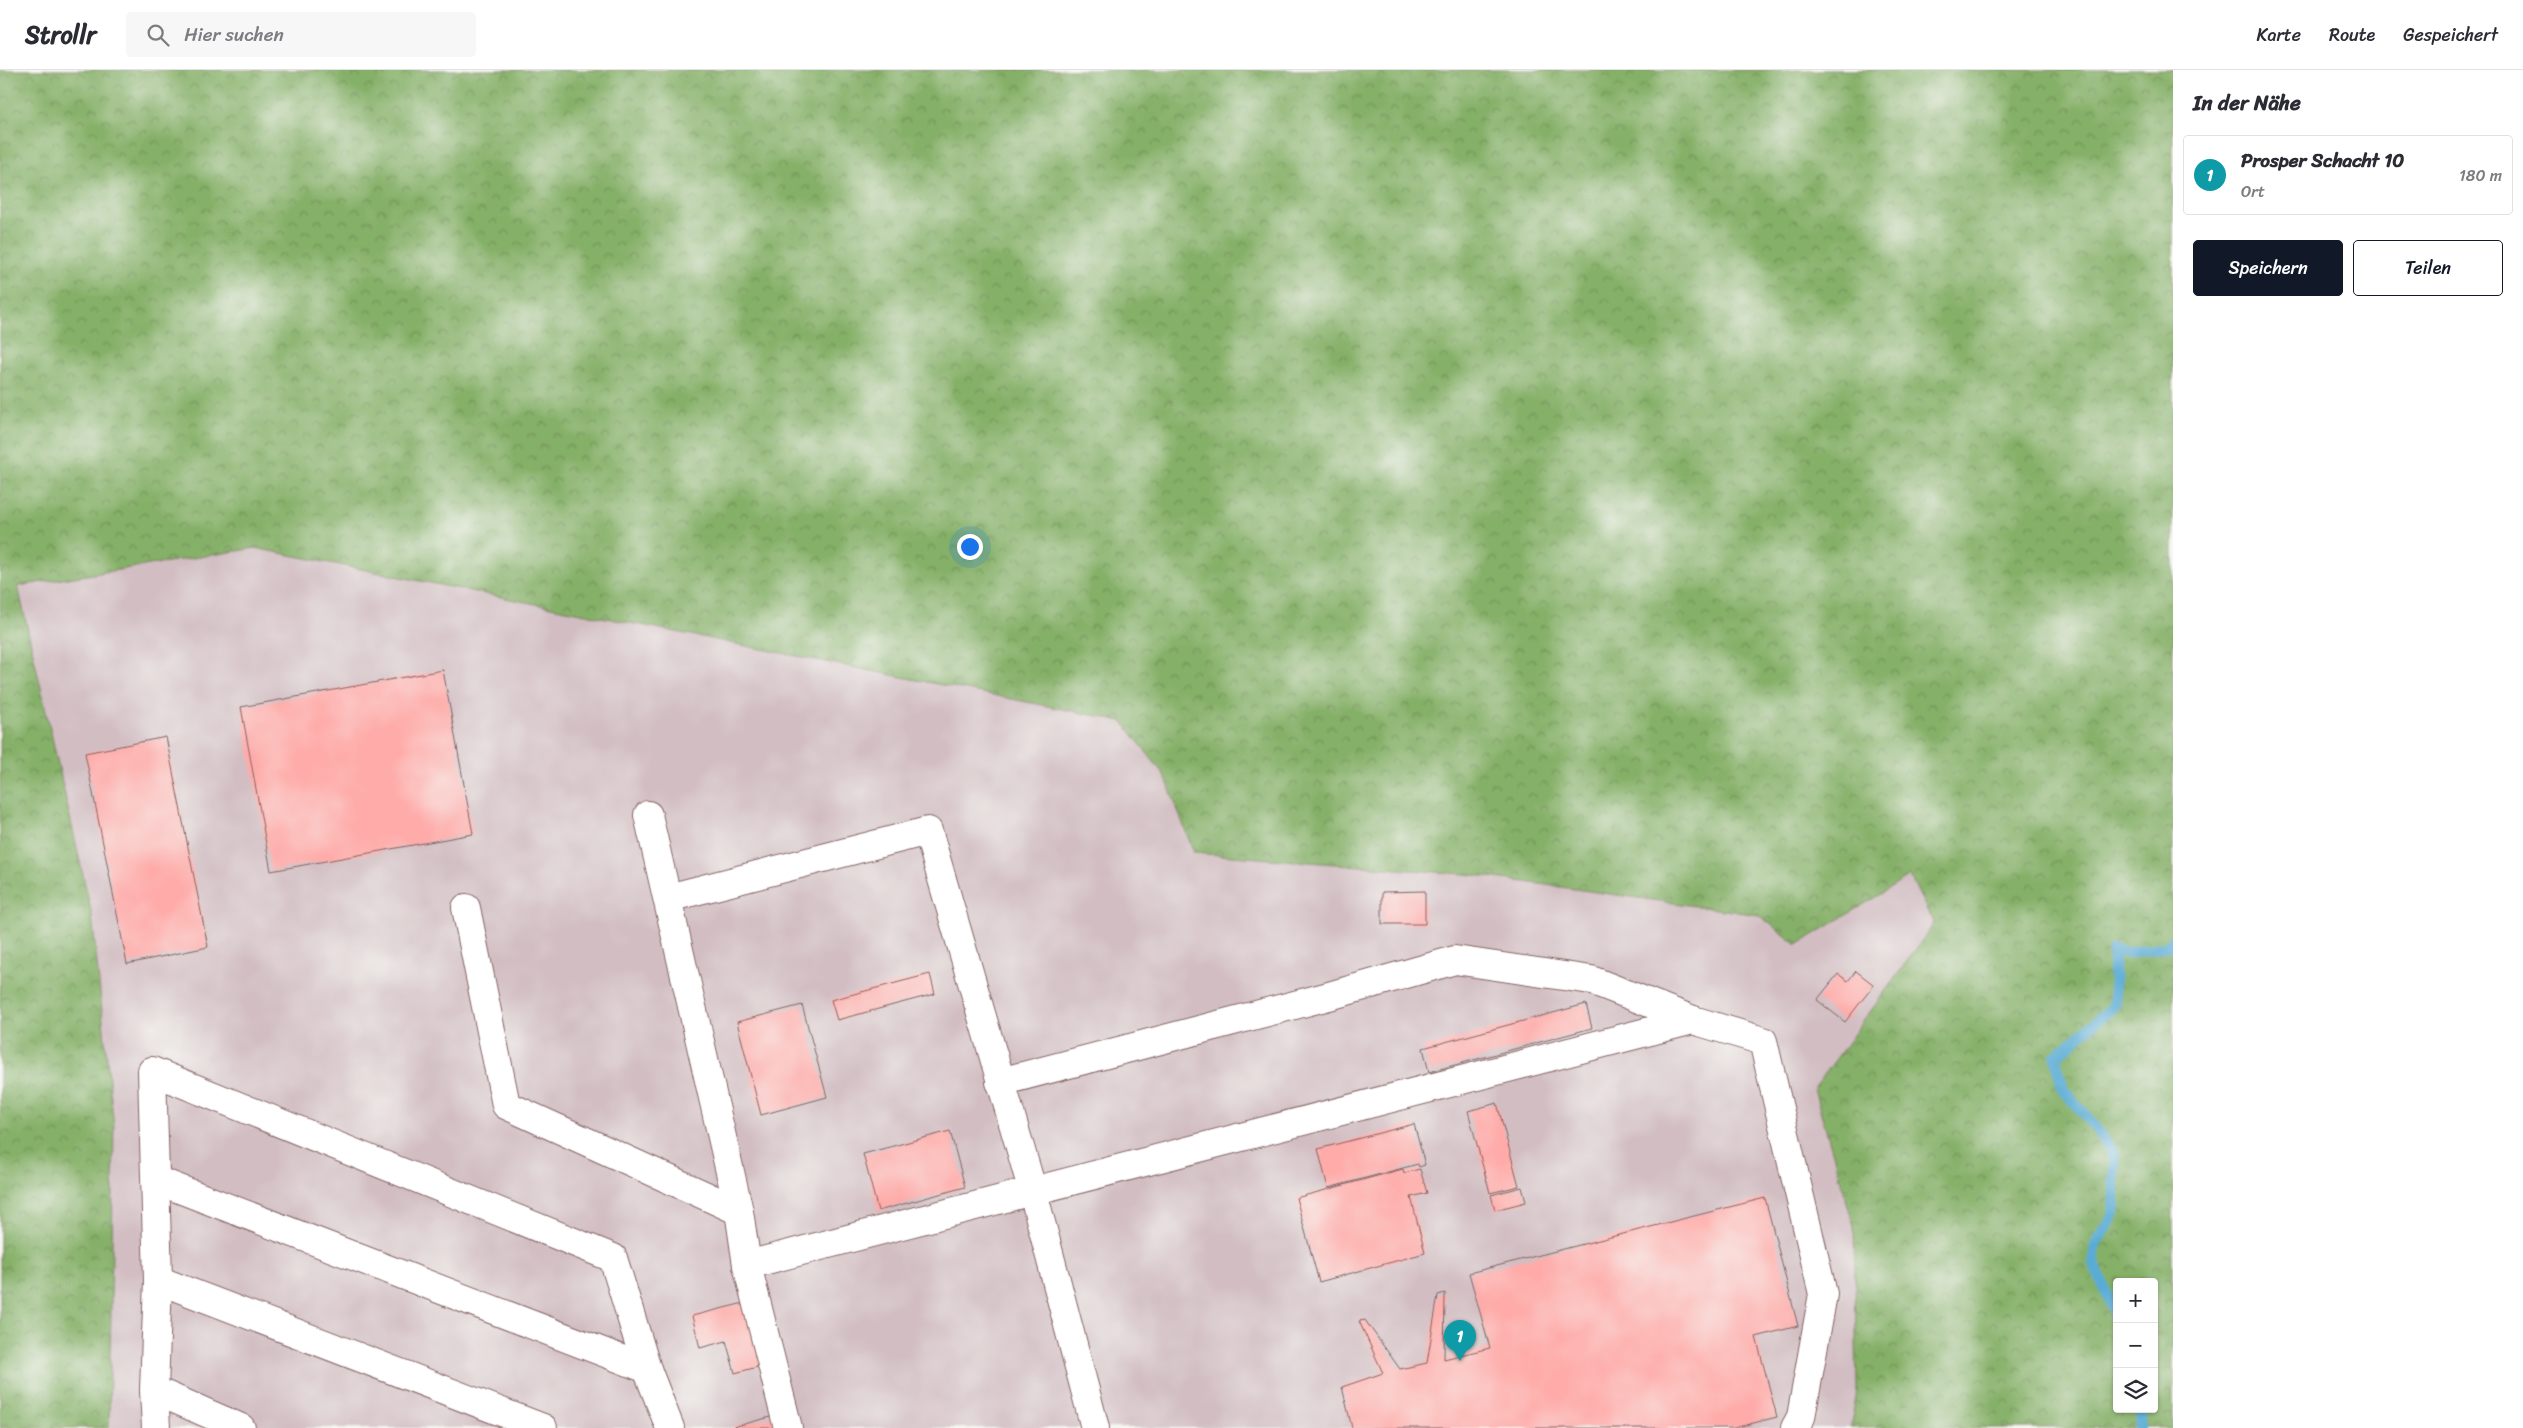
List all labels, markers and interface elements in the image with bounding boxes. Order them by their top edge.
search box [126,12,476,57]
text: Strollr [25,14,96,56]
text: Hier suchen [184,18,284,51]
text: Karte [2256,19,2301,51]
text: Route [2329,19,2375,51]
text: Gespeichert [2403,19,2498,51]
icon: search [144,21,172,49]
text: In der Nähe [2193,84,2301,122]
text: Prosper Schacht 10 [2241,144,2404,177]
text: 1 [2207,161,2213,190]
text: 180 m [2459,161,2502,190]
text: Ort [2241,177,2265,206]
button: Speichern [2193,240,2343,296]
button: Teilen [2353,240,2503,296]
your location [957,534,983,560]
map controls [2113,1278,2158,1413]
button: + [2113,1278,2158,1323]
pin: 1 [1444,1320,1476,1361]
button: − [2113,1323,2158,1368]
button: layers [2113,1368,2158,1413]

